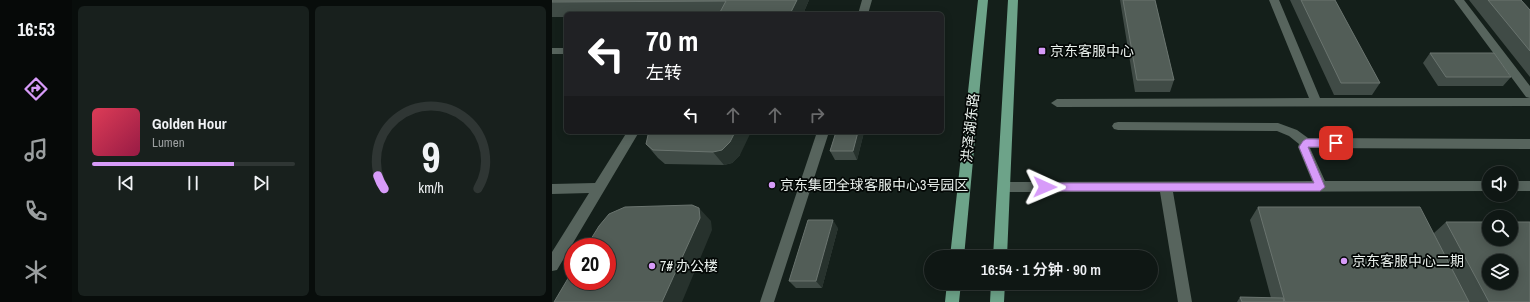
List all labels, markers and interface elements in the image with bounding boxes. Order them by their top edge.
text: 16:53 [17,17,55,42]
text: 70 m [646,22,698,60]
icon: left [580,28,632,80]
place label: 京东客服中心 [1050,42,1134,60]
marker: 京东客服中心 [1037,46,1047,56]
text: 左转 [646,60,682,85]
icon: directions [22,75,50,103]
street label: 洪泽湖东路 [957,92,983,164]
icon: left [680,104,702,126]
icon: ahead [722,104,744,126]
icon: ahead [764,104,786,126]
icon: right [806,104,828,126]
text: Golden Hour [152,113,227,134]
pin [1319,126,1353,160]
text: 9 [421,129,440,185]
icon: arrive [1325,132,1347,154]
text: Lumen [152,134,185,151]
icon: music [22,136,50,164]
position arrow [1024,166,1066,208]
map controls [1482,166,1518,290]
button: sound [1482,166,1518,202]
icon: previous [115,172,137,194]
icon: pause [182,172,204,194]
icon: next [250,172,272,194]
place label: 京东集团全球客服中心3号园区 [780,176,968,194]
text: km/h [418,178,443,197]
marker: 京东集团全球客服中心3号园区 [767,180,777,190]
icon: phone [22,197,50,225]
button: search [1482,210,1518,246]
speed limit sign: 20 [564,238,616,290]
place label: 京东客服中心二期 [1352,252,1464,270]
button: layers [1482,254,1518,290]
marker: 京东客服中心二期 [1339,256,1349,266]
place label: 7# 办公楼 [660,257,718,275]
icon: climate [22,258,50,286]
text: 16:54 · 1 分钟 · 90 m [981,259,1101,280]
marker: 7# 办公楼 [647,261,657,271]

